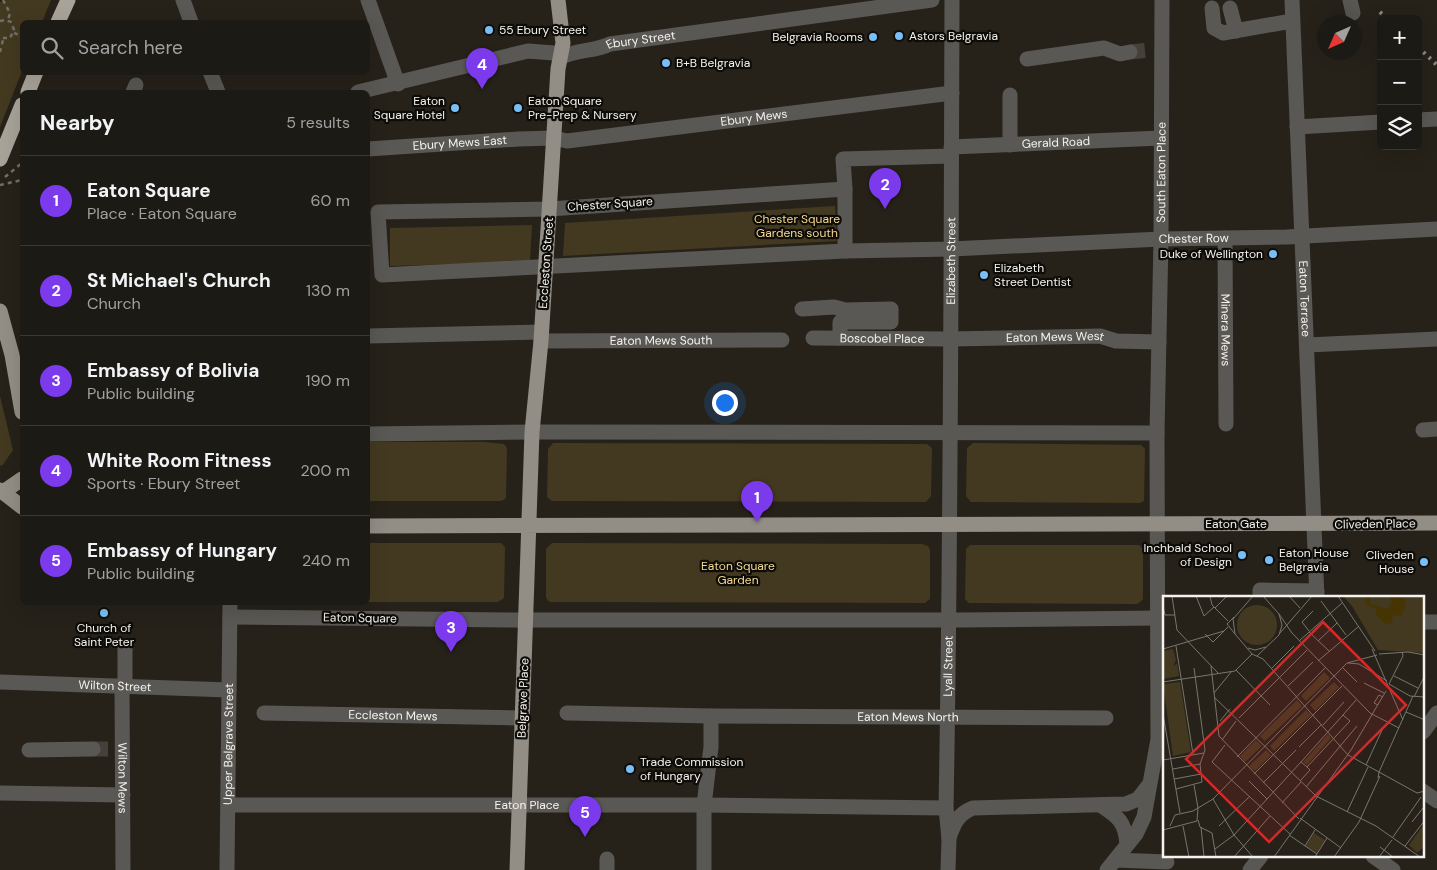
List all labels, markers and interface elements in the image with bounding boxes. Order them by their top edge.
north arrow [1317,15,1362,60]
map controls [1377,15,1422,150]
button: + [1377,15,1422,60]
search box [20,20,370,75]
place label: 55 Ebury Street [499,22,587,38]
marker: 55 Ebury Street [483,24,495,36]
street label: Ebury Street [603,27,677,53]
place label: Astors Belgravia [909,28,998,44]
place label: Belgravia Rooms [772,29,863,45]
marker: Astors Belgravia [893,30,905,42]
marker: Belgravia Rooms [867,31,879,43]
icon: search [38,34,66,62]
text: Search here [78,35,183,60]
pin: 4 [466,48,498,89]
place label: B+B Belgravia [676,55,750,71]
marker: B+B Belgravia [660,57,672,69]
button: − [1377,60,1422,105]
place label: Eaton Square Hotel [374,93,445,123]
place label: Eaton Square Pre-Prep & Nursery [528,93,637,123]
marker: Eaton Square Hotel [449,102,461,114]
marker: Eaton Square Pre-Prep & Nursery [512,102,524,114]
button: layers [1377,105,1422,150]
street label: Ebury Mews [719,106,788,130]
text: Nearby [40,109,114,137]
text: 5 results [286,112,350,133]
street label: South Eaton Place [1153,122,1169,223]
street label: Ebury Mews East [412,132,508,154]
street label: Gerald Road [1021,133,1090,152]
pin: 2 [869,168,901,209]
text: Eaton Square [87,178,211,203]
text: 1 [53,190,59,211]
text: 60 m [310,190,350,211]
street label: Chester Square [567,193,654,215]
text: Place · Eaton Square [87,203,237,224]
park label: Chester Square Gardens south [754,211,840,241]
street label: Eccleston Street [535,217,557,309]
street label: Elizabeth Street [943,217,959,305]
street label: Chester Row [1159,230,1229,247]
place label: Duke of Wellington [1160,246,1263,262]
marker: Duke of Wellington [1267,248,1279,260]
place label: Elizabeth Street Dentist [994,260,1072,290]
street label: Eaton Terrace [1295,260,1314,337]
text: St Michael's Church [87,268,271,293]
marker: Elizabeth Street Dentist [978,269,990,281]
text: 2 [51,280,61,301]
text: 130 m [306,280,350,301]
text: Church [87,293,141,314]
street label: Minera Mews [1217,294,1234,366]
street label: Eaton Mews West [1006,328,1107,346]
street label: Boscobel Place [840,330,924,347]
street label: Eaton Mews South [610,332,712,349]
text: Embassy of Bolivia [87,358,259,383]
text: 3 [51,370,61,391]
text: 190 m [306,370,350,391]
text: Public building [87,383,195,404]
your location [712,390,738,416]
text: White Room Fitness [87,448,272,473]
text: 4 [51,460,61,481]
text: 200 m [301,460,350,481]
text: Sports · Ebury Street [87,473,240,494]
pin: 1 [741,481,773,522]
street label: Cliveden Place [1334,515,1416,533]
street label: Eaton Gate [1205,516,1267,532]
text: Embassy of Hungary [87,538,277,563]
place label: Inchbald School of Design [1143,540,1232,570]
place label: Eaton House Belgravia [1279,545,1349,575]
place label: Cliveden House [1366,547,1414,577]
marker: Inchbald School of Design [1236,549,1248,561]
text: 5 [51,550,61,571]
text: 240 m [302,550,350,571]
marker: Eaton House Belgravia [1263,554,1275,566]
marker: Cliveden House [1418,556,1430,568]
park label: Eaton Square Garden [701,558,775,588]
text: Public building [87,563,195,584]
inset map [1163,596,1424,858]
marker: Church of Saint Peter [98,607,110,619]
street label: Eaton Square [323,609,397,627]
pin: 3 [435,611,467,652]
place label: Church of Saint Peter [74,620,135,650]
street label: Lyall Street [940,635,957,697]
street label: Belgrave Place [514,658,532,738]
street label: Wilton Street [78,677,152,695]
street label: Upper Belgrave Street [220,683,237,805]
street label: Eccleston Mews [348,707,438,724]
street label: Eaton Mews North [857,709,959,725]
street label: Wilton Mews [114,743,131,813]
place label: Trade Commission of Hungary [640,754,744,784]
marker: Trade Commission of Hungary [624,763,636,775]
pin: 5 [569,796,601,837]
street label: Eaton Place [495,797,560,813]

